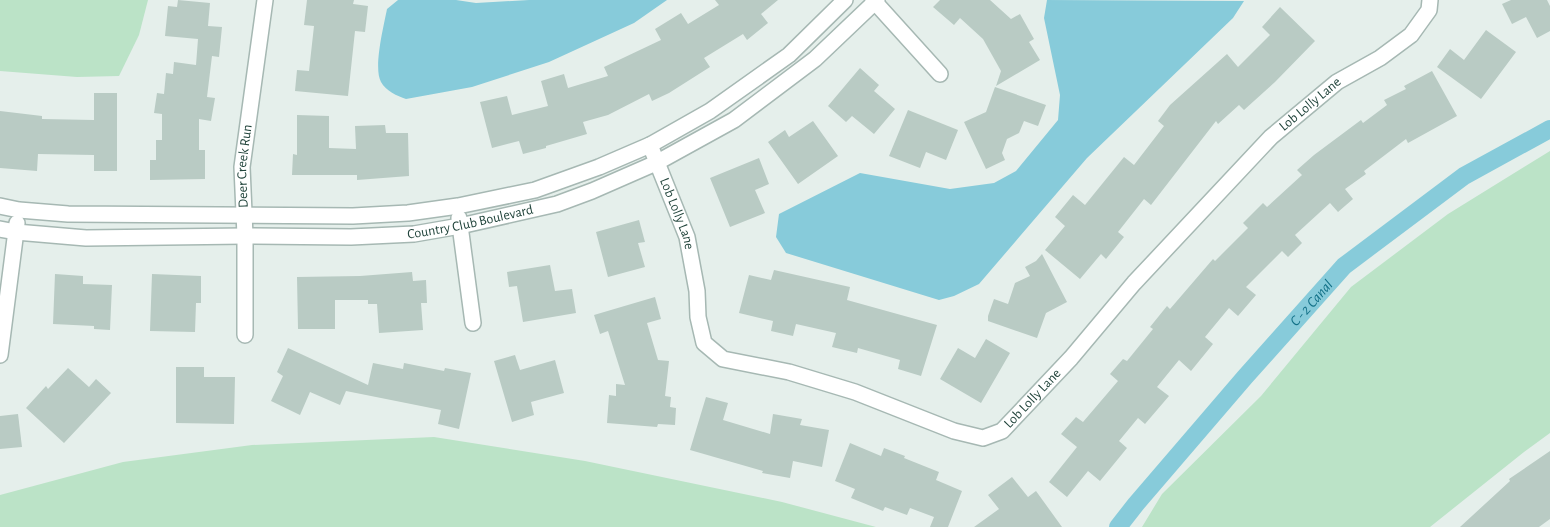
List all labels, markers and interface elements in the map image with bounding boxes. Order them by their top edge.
street label: Lob Lolly Lane [1277,75,1344,134]
street label: Deer Creek Run [235,124,255,208]
street label: Lob Lolly Lane [657,176,696,251]
street label: Country Club Boulevard [407,203,534,241]
water label: C - 2 Canal [1287,277,1336,329]
street label: Lob Lolly Lane [1002,366,1064,431]

